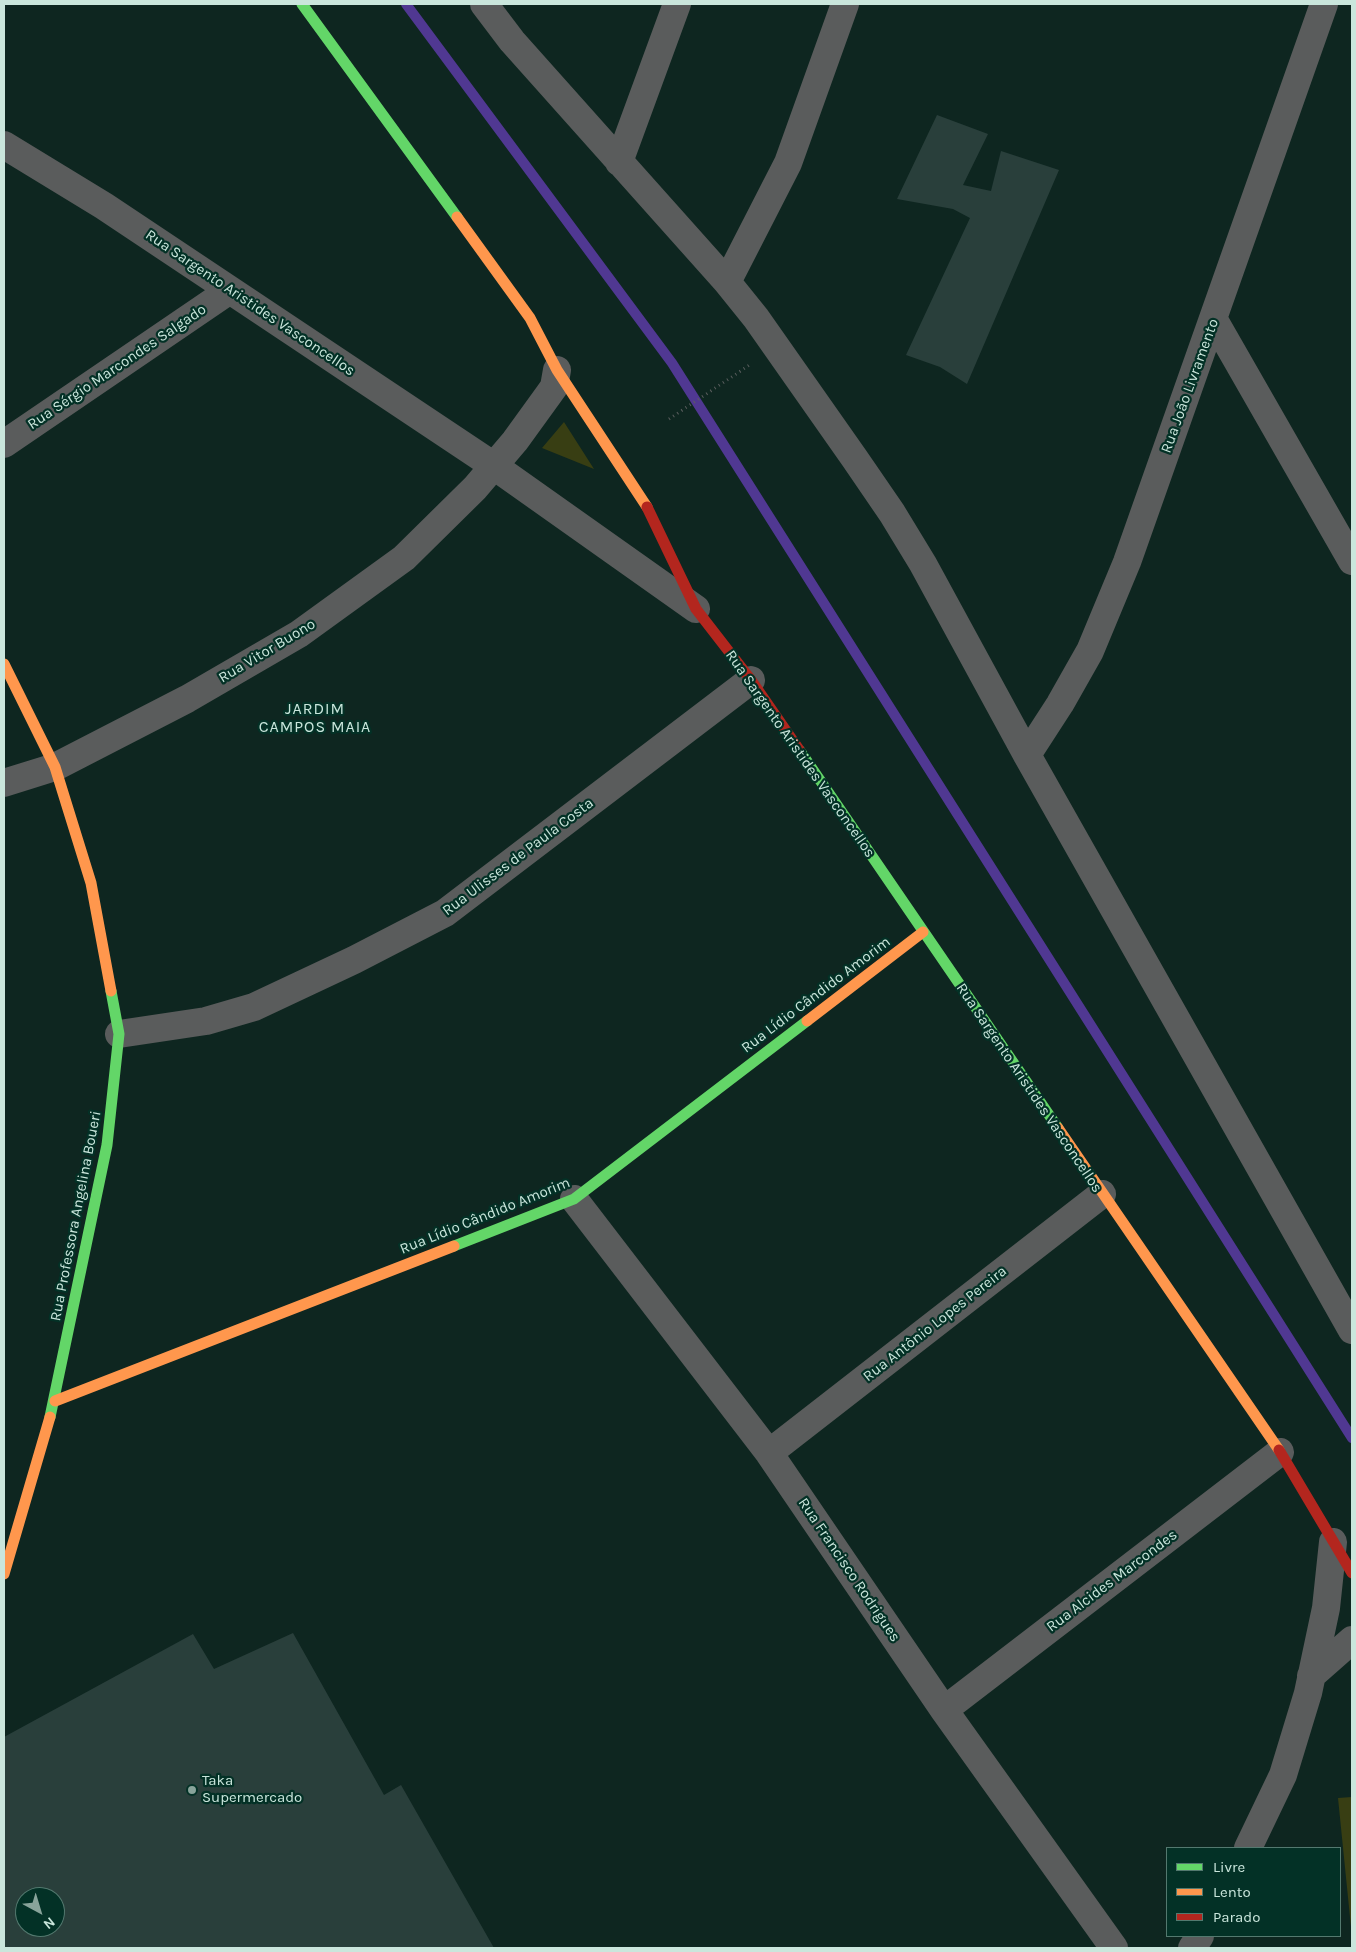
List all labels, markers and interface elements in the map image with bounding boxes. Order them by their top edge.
street label: Rua Sargento Aristides Vasconcellos [142,226,358,380]
street label: Rua Sérgio Marcondes Salgado [24,300,210,434]
street label: Rua João Livramento [1157,316,1223,456]
street label: Rua Vitor Buono [215,615,319,687]
street label: Rua Sargento Aristides Vasconcellos [721,647,879,861]
district label: JARDIM CAMPOS MAIA [257,699,373,737]
street label: Rua Ulisses de Paula Costa [439,794,597,920]
street label: Rua Lídio Cândido Amorim [738,933,894,1057]
street label: Rua Sargento Aristides Vasconcellos [952,980,1106,1196]
street label: Rua Professora Angelina Boueri [47,1109,105,1323]
street label: Rua Lídio Cândido Amorim [397,1174,573,1258]
street label: Rua Antônio Lopes Pereira [860,1262,1010,1386]
street label: Rua Francisco Rodrigues [794,1495,904,1645]
street label: Rua Alcides Marcondes [1043,1526,1181,1636]
place label: Taka Supermercado [202,1772,302,1807]
marker: Taka Supermercado [186,1784,198,1796]
legend [1166,1847,1341,1937]
text: Livre [1213,1858,1245,1876]
text: Lento [1213,1883,1251,1901]
north arrow [15,1887,65,1937]
text: Parado [1213,1908,1260,1926]
text: N [40,1913,58,1933]

